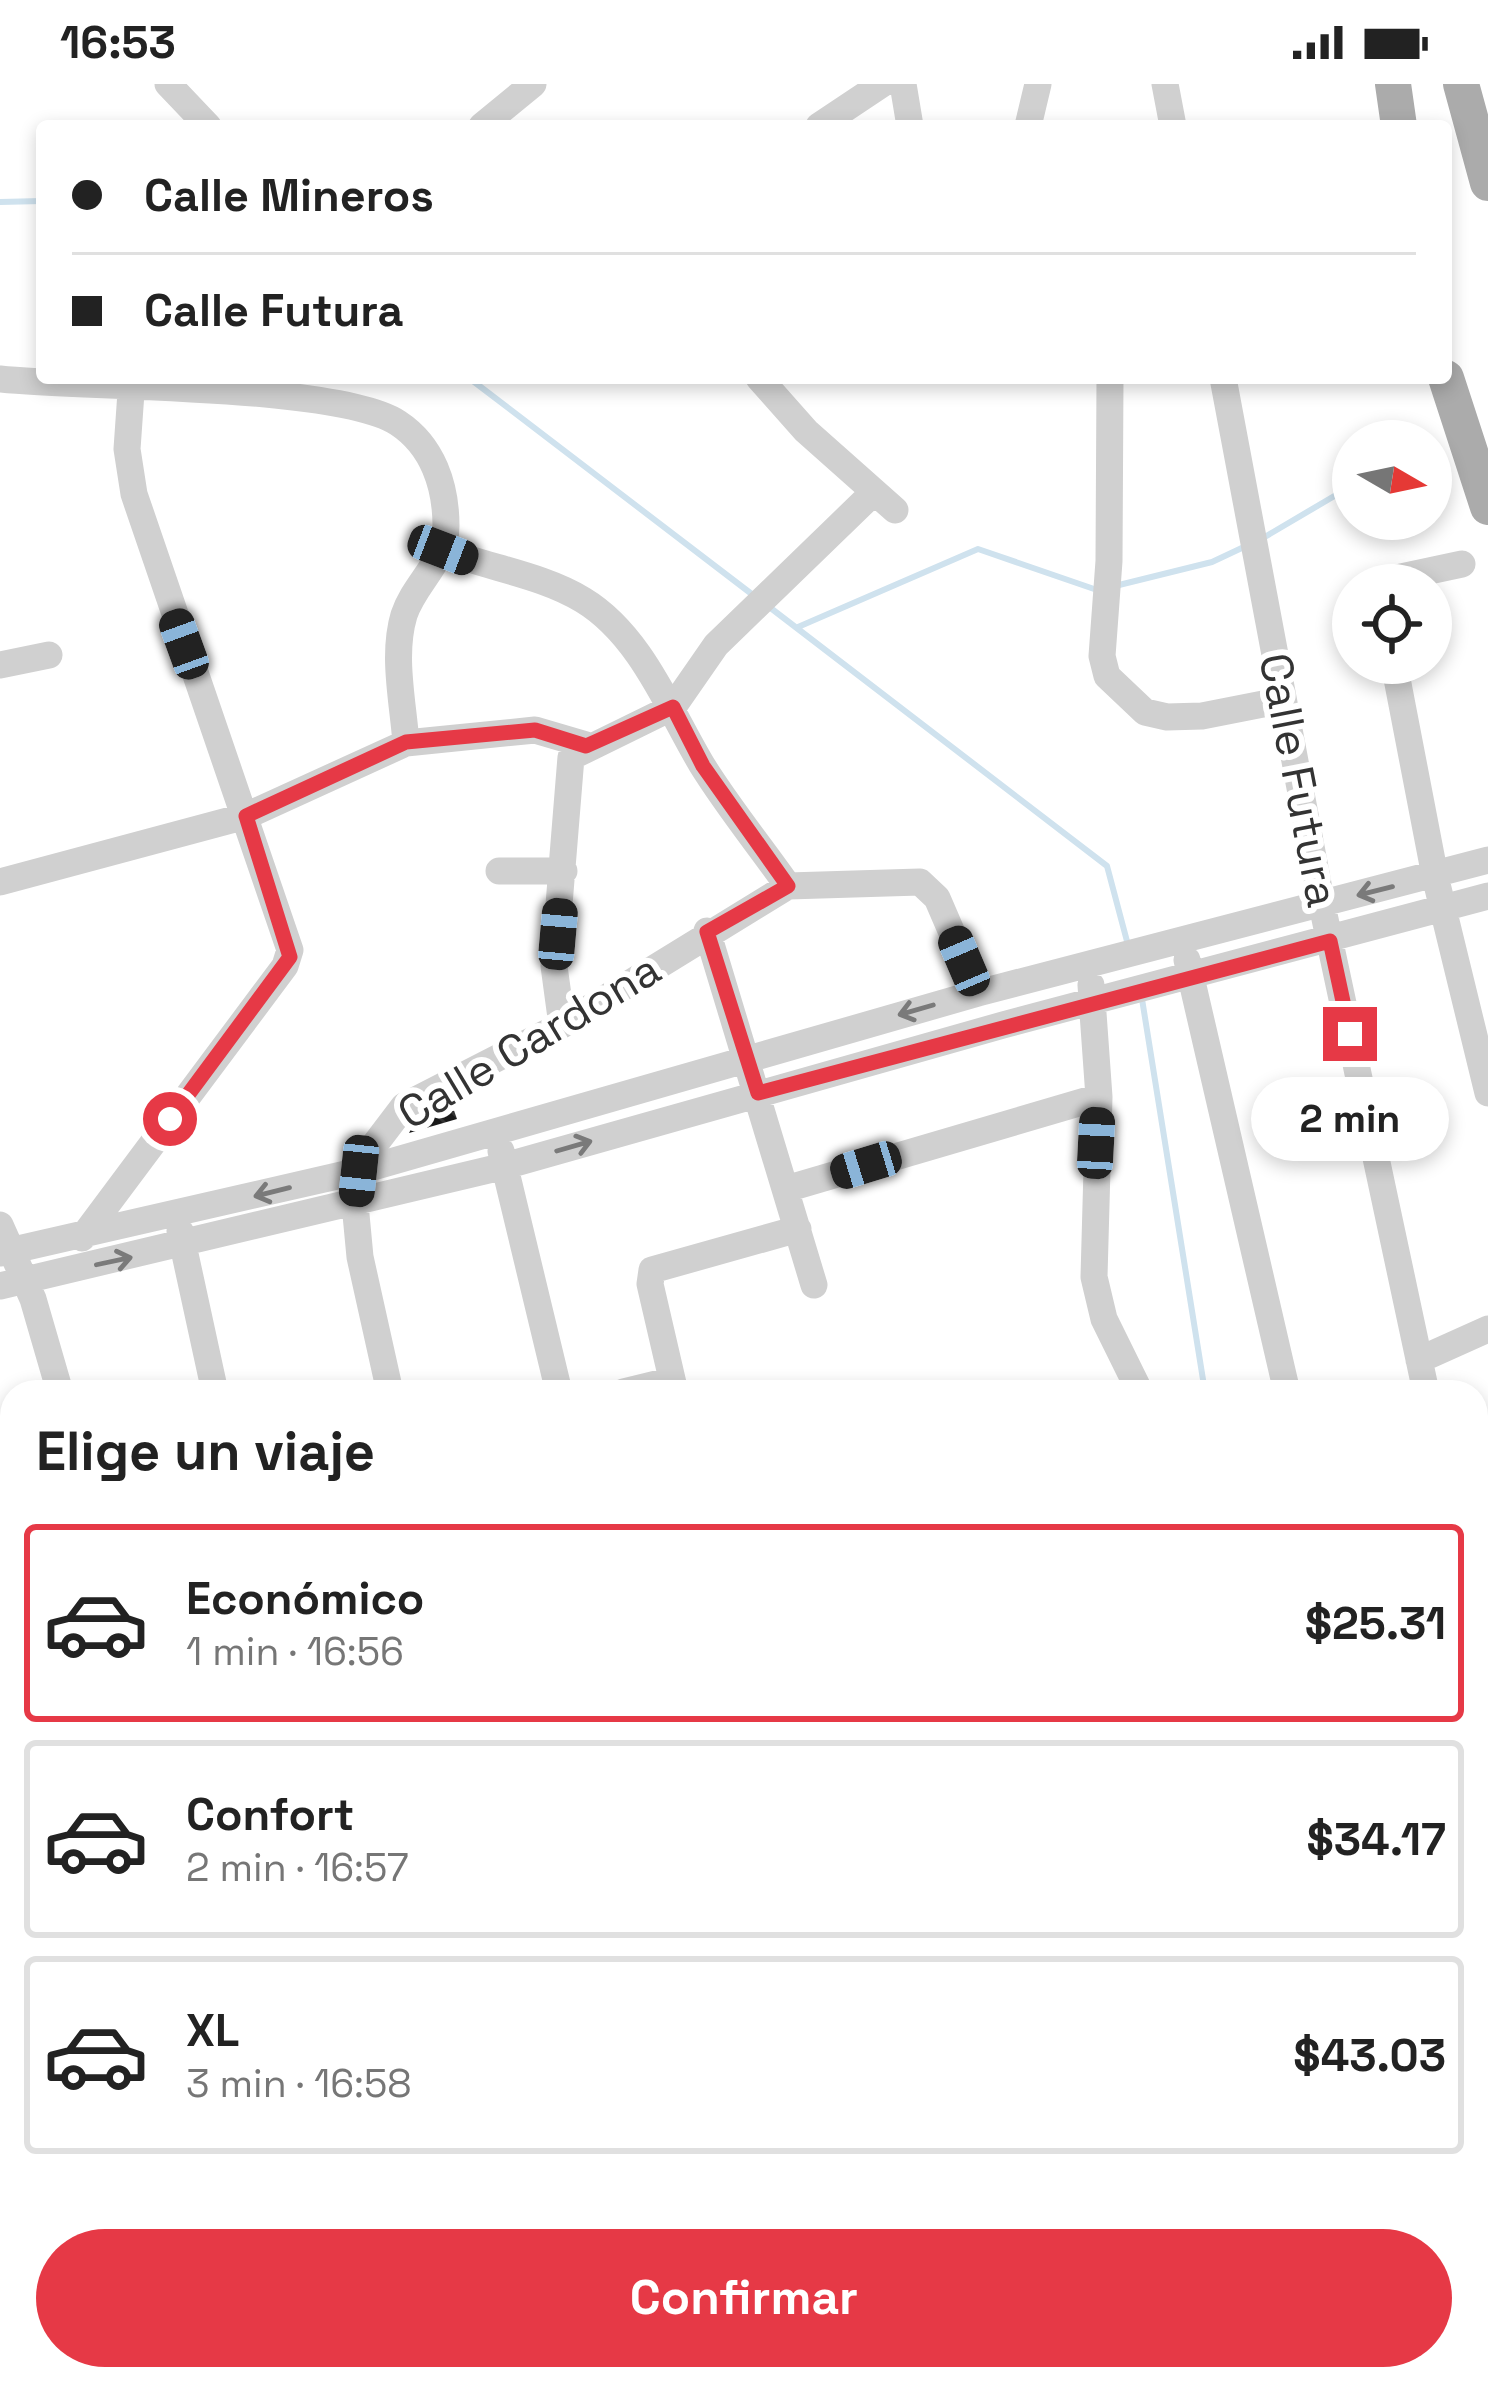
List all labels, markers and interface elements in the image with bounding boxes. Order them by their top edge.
text: 16:53 [60,14,176,71]
text: Calle Mineros [144,167,434,224]
text: Calle Futura [144,282,404,339]
north arrow [1332,420,1452,540]
map controls [1332,420,1452,684]
car [403,520,483,580]
button: locate [1332,564,1452,684]
car [155,604,213,684]
street label: Calle Futura [1246,648,1352,912]
one-way arrow [1357,881,1395,903]
car [537,897,579,971]
car [933,921,995,1001]
street label: Calle Cardona [387,940,671,1142]
one-way arrow [898,1001,936,1023]
route end [1323,1007,1377,1061]
callout: 2 min [1251,1076,1449,1160]
route start [143,1092,197,1146]
text: 2 min [1300,1094,1400,1143]
car [1076,1106,1116,1180]
car [337,1133,381,1209]
one-way arrow [554,1134,592,1156]
car [826,1137,906,1193]
one-way arrow [254,1182,292,1204]
one-way arrow [95,1249,133,1272]
text: Elige un viaje [36,1417,375,1486]
icon: car [42,1569,150,1677]
text: Económico [186,1570,424,1627]
text: $25.31 [1305,1595,1446,1652]
text: 1 min · 16:56 [186,1627,404,1676]
icon: car [42,1785,150,1893]
text: Confort [186,1786,354,1843]
text: $34.17 [1306,1811,1446,1868]
text: 2 min · 16:57 [186,1843,409,1892]
icon: car [42,2001,150,2109]
text: XL [186,2002,239,2059]
text: $43.03 [1293,2027,1446,2084]
text: 3 min · 16:58 [186,2059,412,2108]
button: Confirmar [36,2229,1452,2367]

